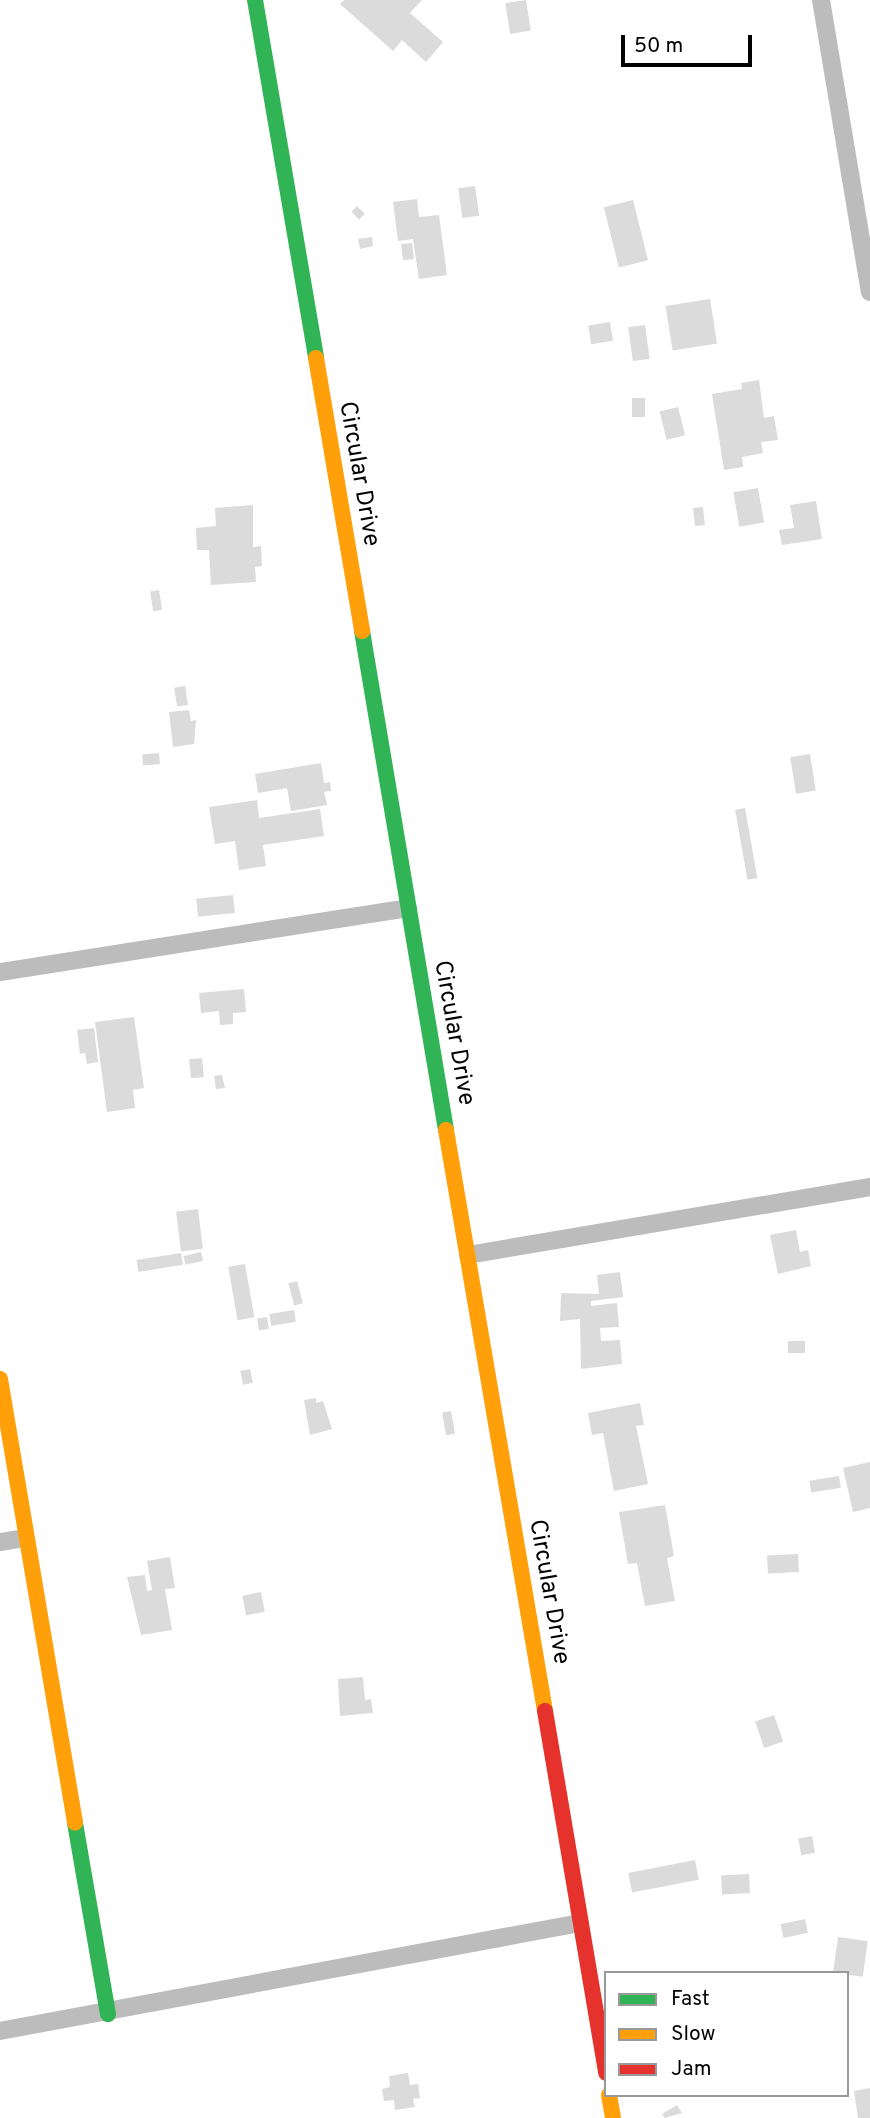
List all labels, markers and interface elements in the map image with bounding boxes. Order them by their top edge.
scale bar [625,21,756,65]
text: 50 m [634,33,683,60]
street label: Circular Drive [331,399,385,549]
street label: Circular Drive [426,958,480,1108]
street label: Circular Drive [521,1517,575,1667]
legend [604,1971,849,2097]
text: Fast [671,1986,710,2013]
text: Slow [671,2021,716,2048]
text: Jam [671,2056,712,2083]

